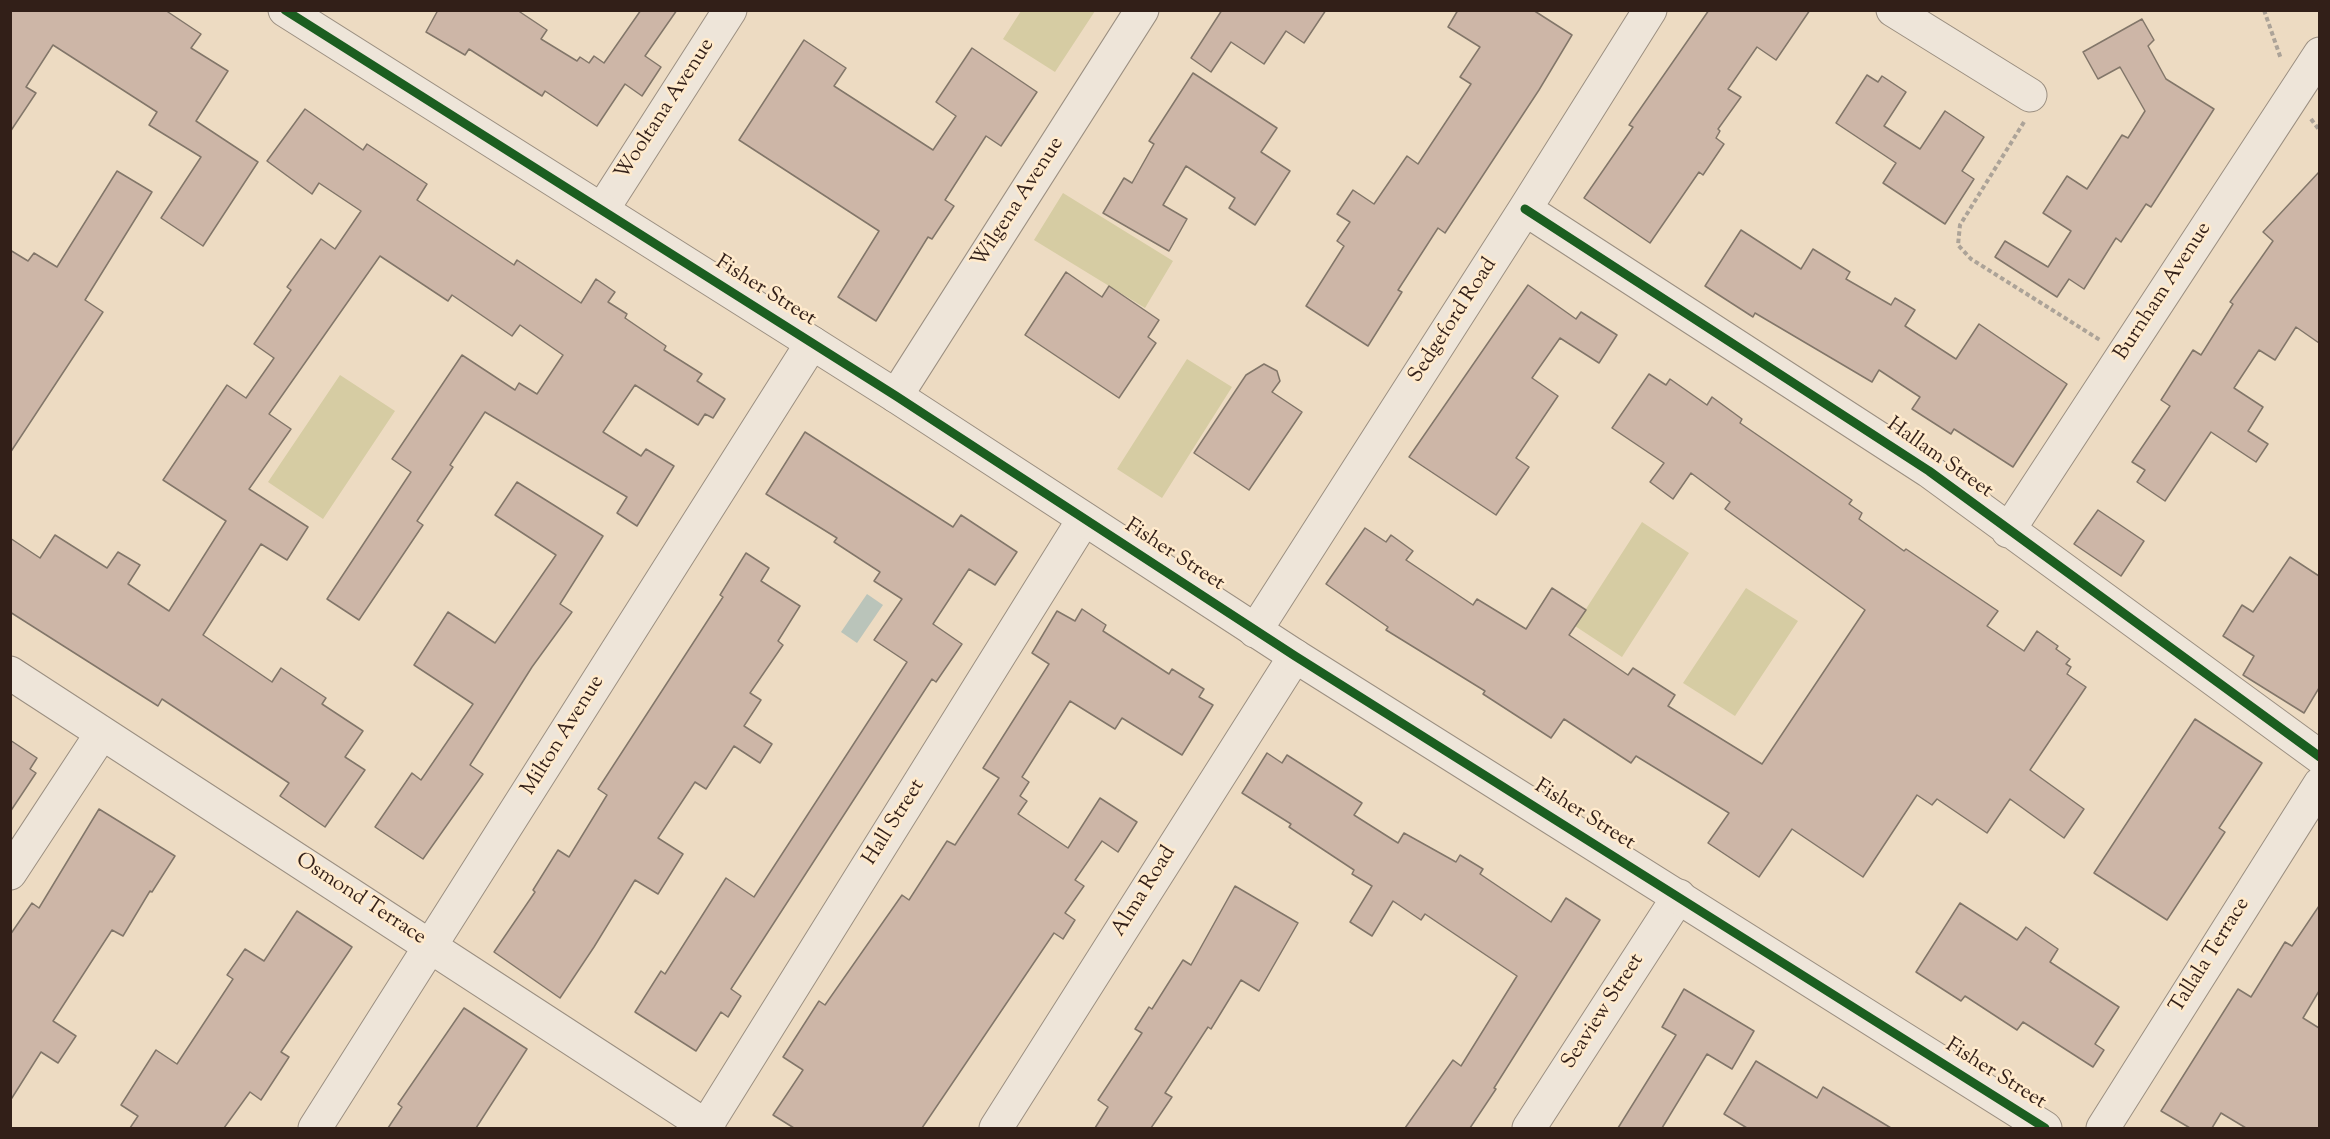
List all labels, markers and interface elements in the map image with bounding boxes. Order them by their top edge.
street label: Wooltana Avenue [611,35,721,185]
street label: Wilgena Avenue [967,133,1071,273]
street label: Burnham Avenue [2110,218,2218,366]
street label: Fisher Street [710,251,820,333]
street label: Sedgeford Road [1404,254,1504,388]
street label: Hallam Street [1881,413,1997,505]
street label: Fisher Street [1119,514,1229,598]
street label: Milton Avenue [517,671,611,801]
street label: Hall Street [859,775,931,871]
street label: Fisher Street [1529,775,1639,857]
street label: Alma Road [1107,842,1183,942]
street label: Osmond Terrace [290,848,430,952]
street label: Tallala Terrace [2166,894,2256,1018]
street label: Seaview Street [1557,950,1651,1074]
street label: Fisher Street [1940,1034,2050,1116]

